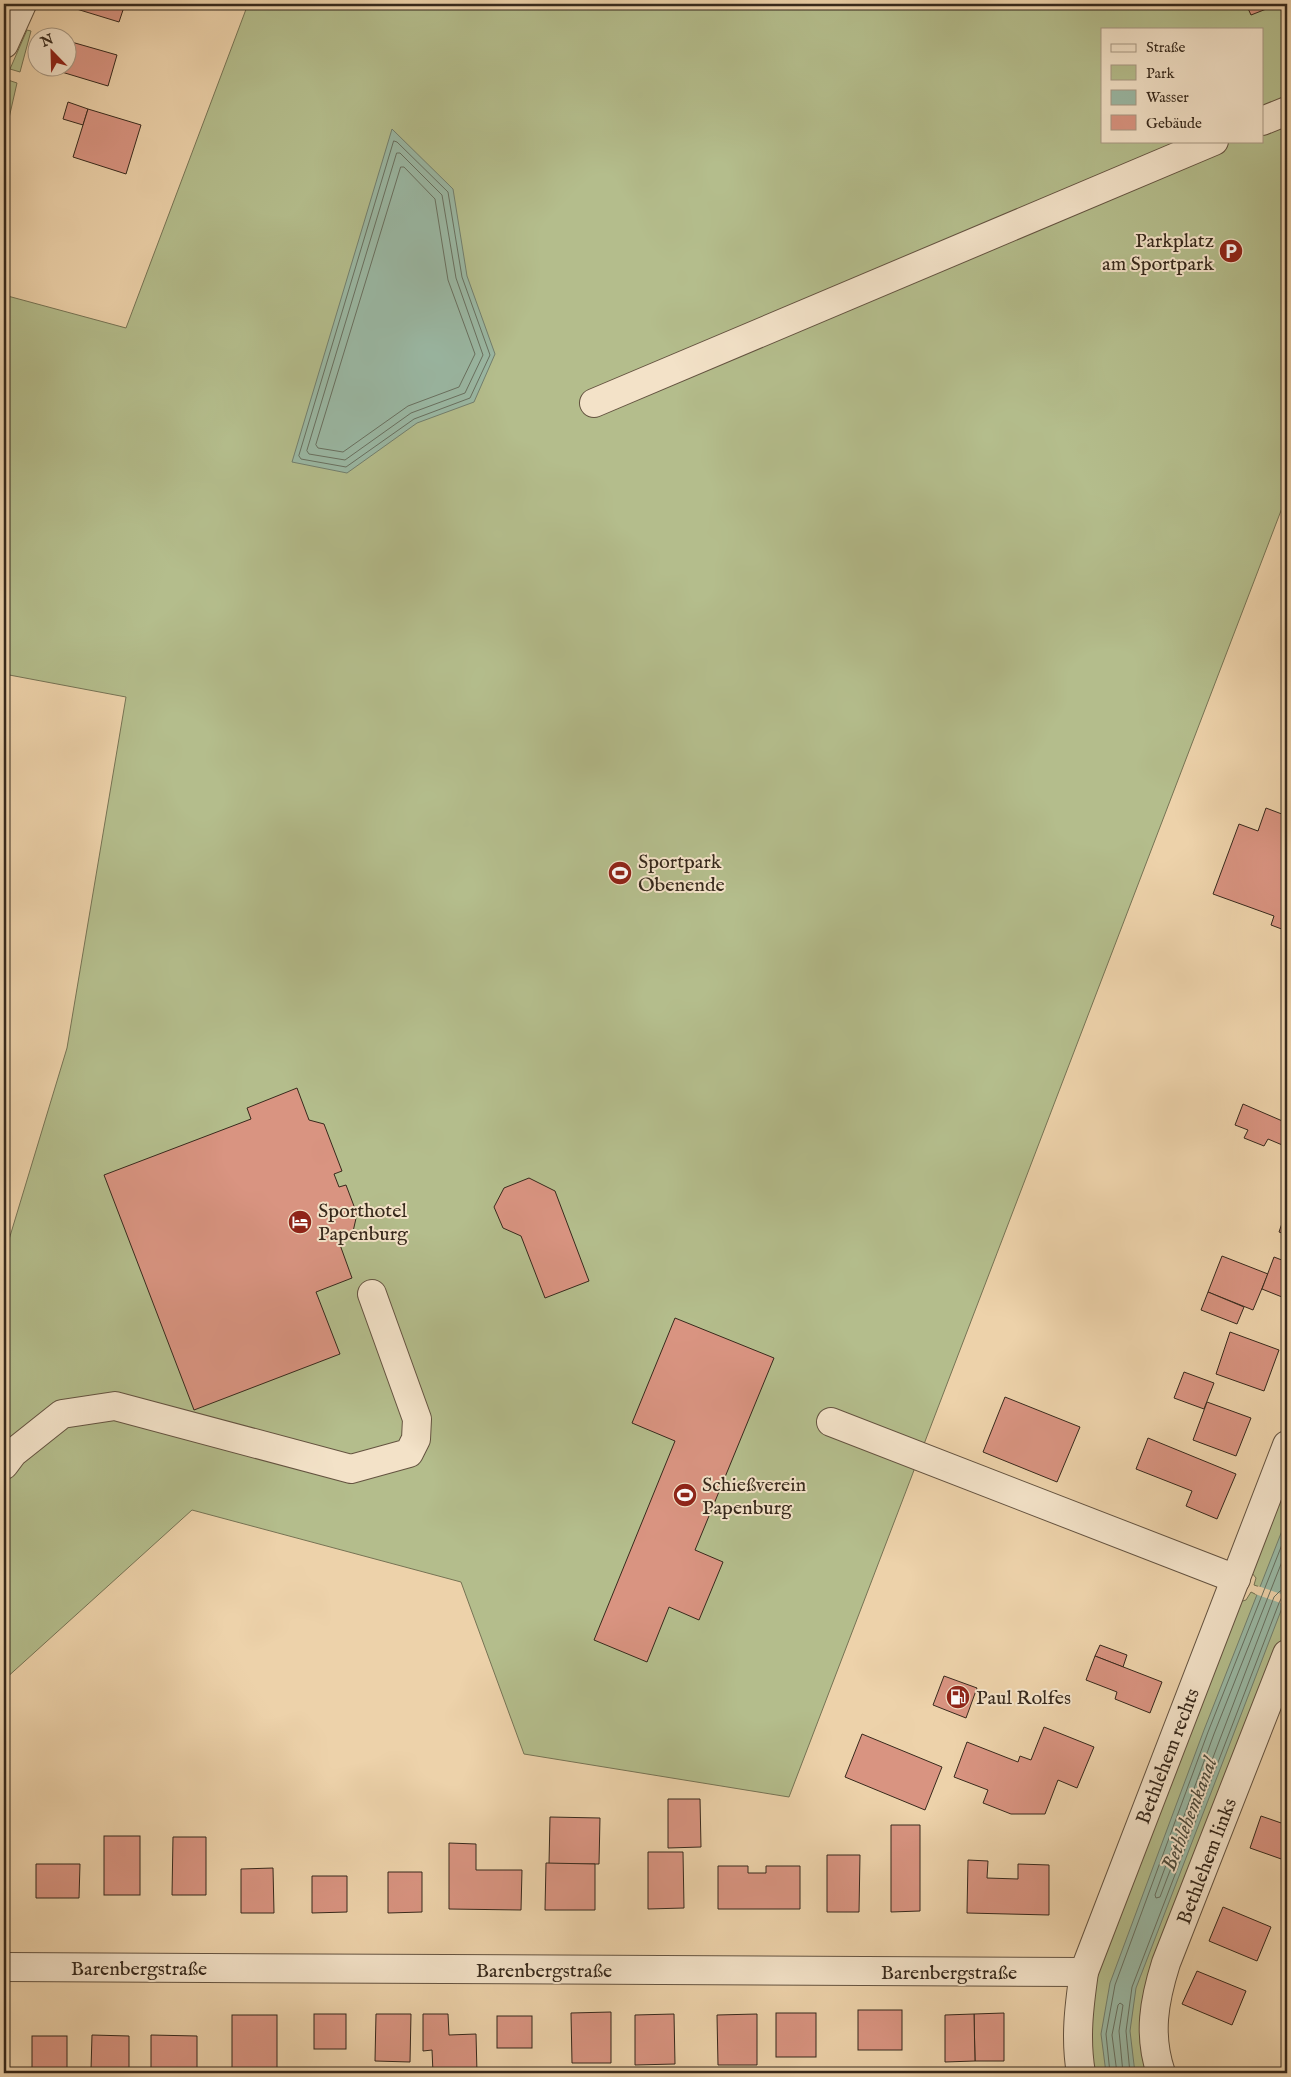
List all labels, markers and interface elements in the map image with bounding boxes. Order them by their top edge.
north arrow [28,28,78,78]
legend [1101,28,1264,142]
text: N [37,30,56,52]
text: Straße [1146,38,1186,57]
text: Park [1146,64,1176,83]
text: Wasser [1146,88,1189,107]
text: Gebäude [1146,114,1202,133]
place label: Parkplatz am Sportpark [1102,229,1214,277]
parking icon: Parkplatz am Sportpark [1218,238,1244,264]
place label: Sportpark Obenende [638,850,725,898]
sports icon: Sportpark Obenende [607,860,633,886]
place label: Sporthotel Papenburg [318,1199,409,1247]
hotel icon: Sporthotel Papenburg [287,1209,313,1235]
place label: Schießverein Papenburg [702,1473,807,1521]
sports icon: Schießverein Papenburg [672,1482,698,1508]
fuel station icon: Paul Rolfes [945,1684,971,1710]
street label: Bethlehem rechts [1131,1685,1206,1828]
place label: Paul Rolfes [976,1686,1071,1711]
water label: Bethlehemkanal [1156,1752,1225,1875]
street label: Bethlehem links [1172,1795,1243,1928]
street label: Barenbergstraße [71,1957,207,1982]
street label: Barenbergstraße [476,1959,612,1984]
street label: Barenbergstraße [881,1961,1017,1986]

